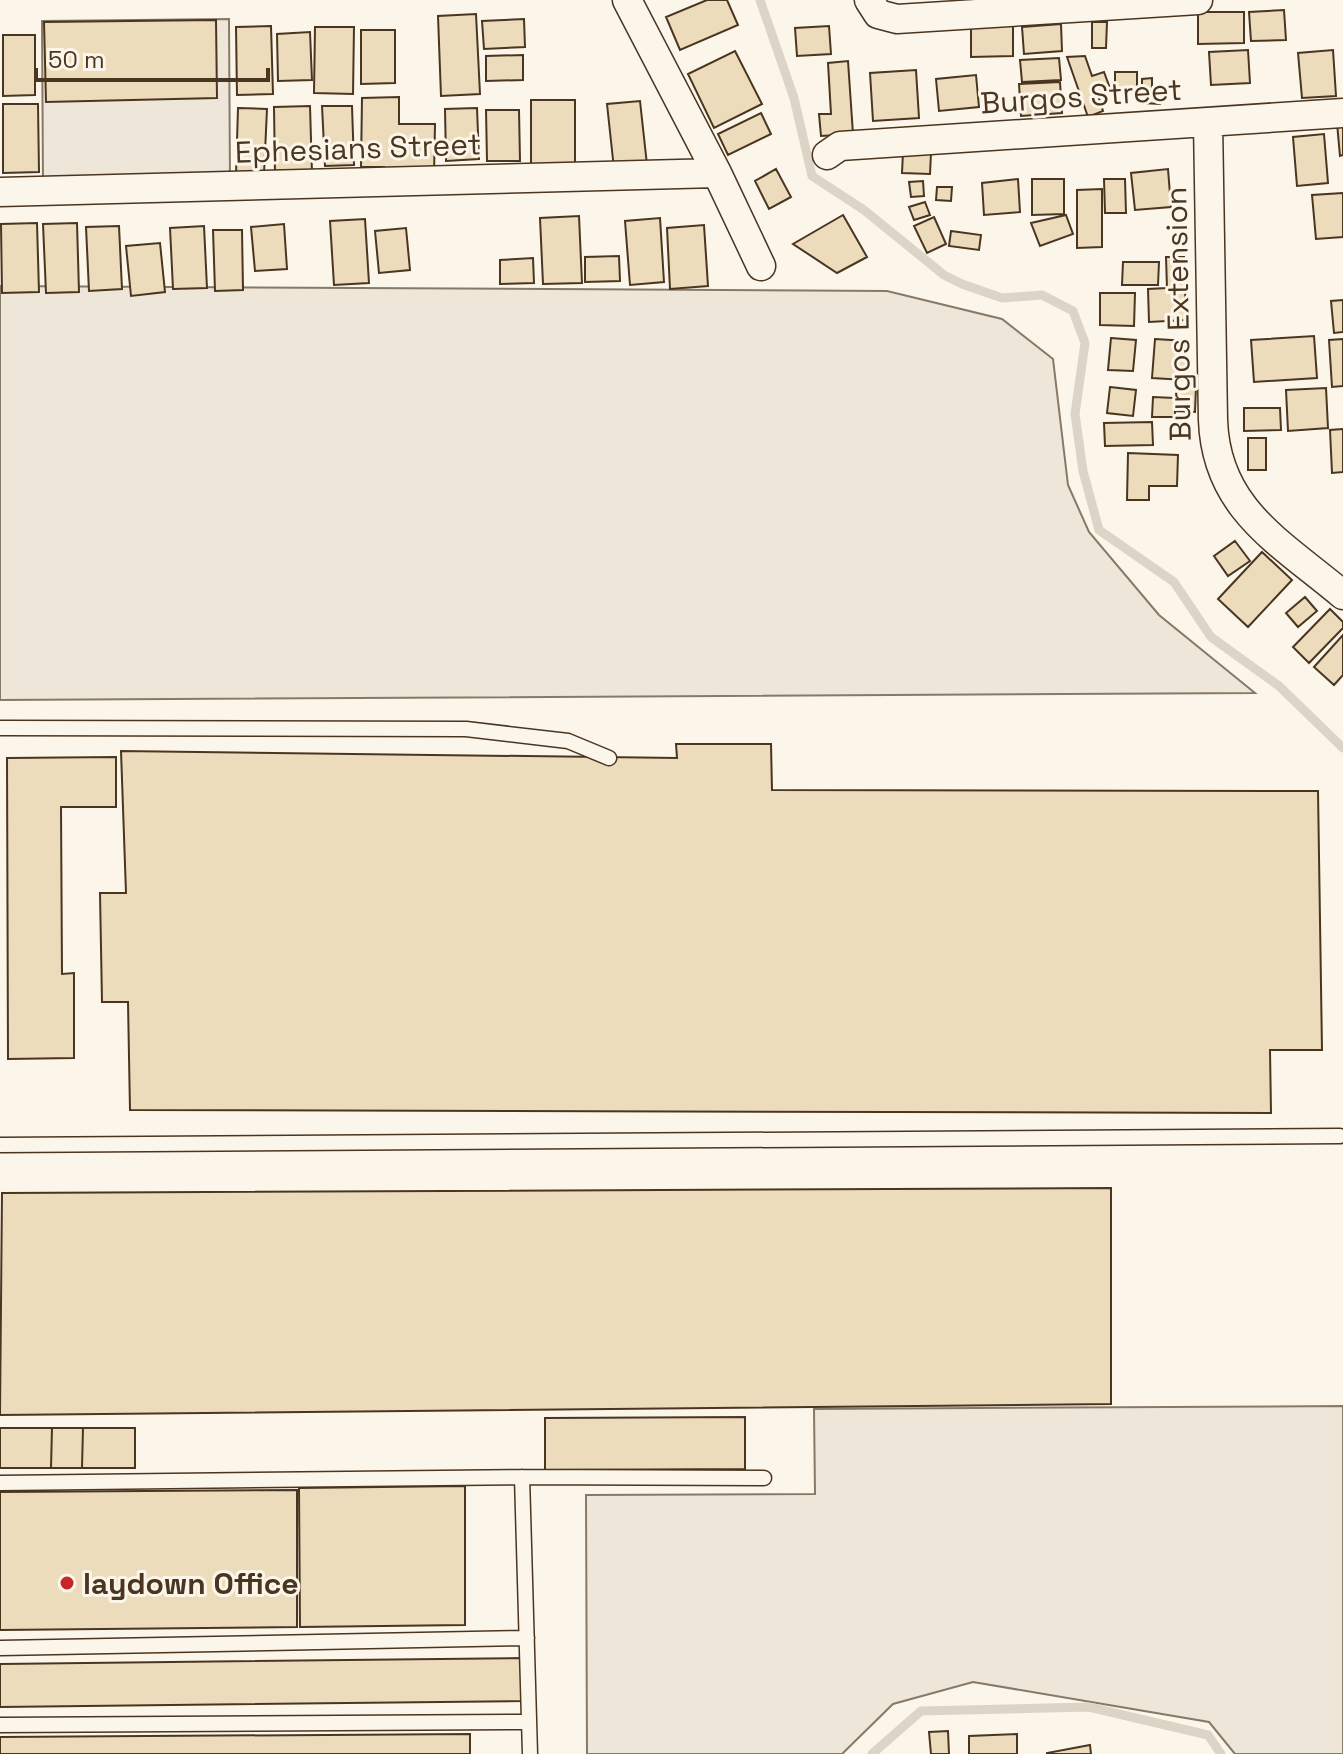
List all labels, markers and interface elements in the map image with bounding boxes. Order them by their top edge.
scale bar [36,32,268,82]
text: 50 m [48,44,105,75]
street label: Burgos Street [979,70,1183,122]
street label: Ephesians Street [234,124,482,172]
street label: Burgos Extension [1156,186,1200,442]
place label: laydown Office [83,1564,299,1603]
marker: laydown Office [58,1574,76,1592]

